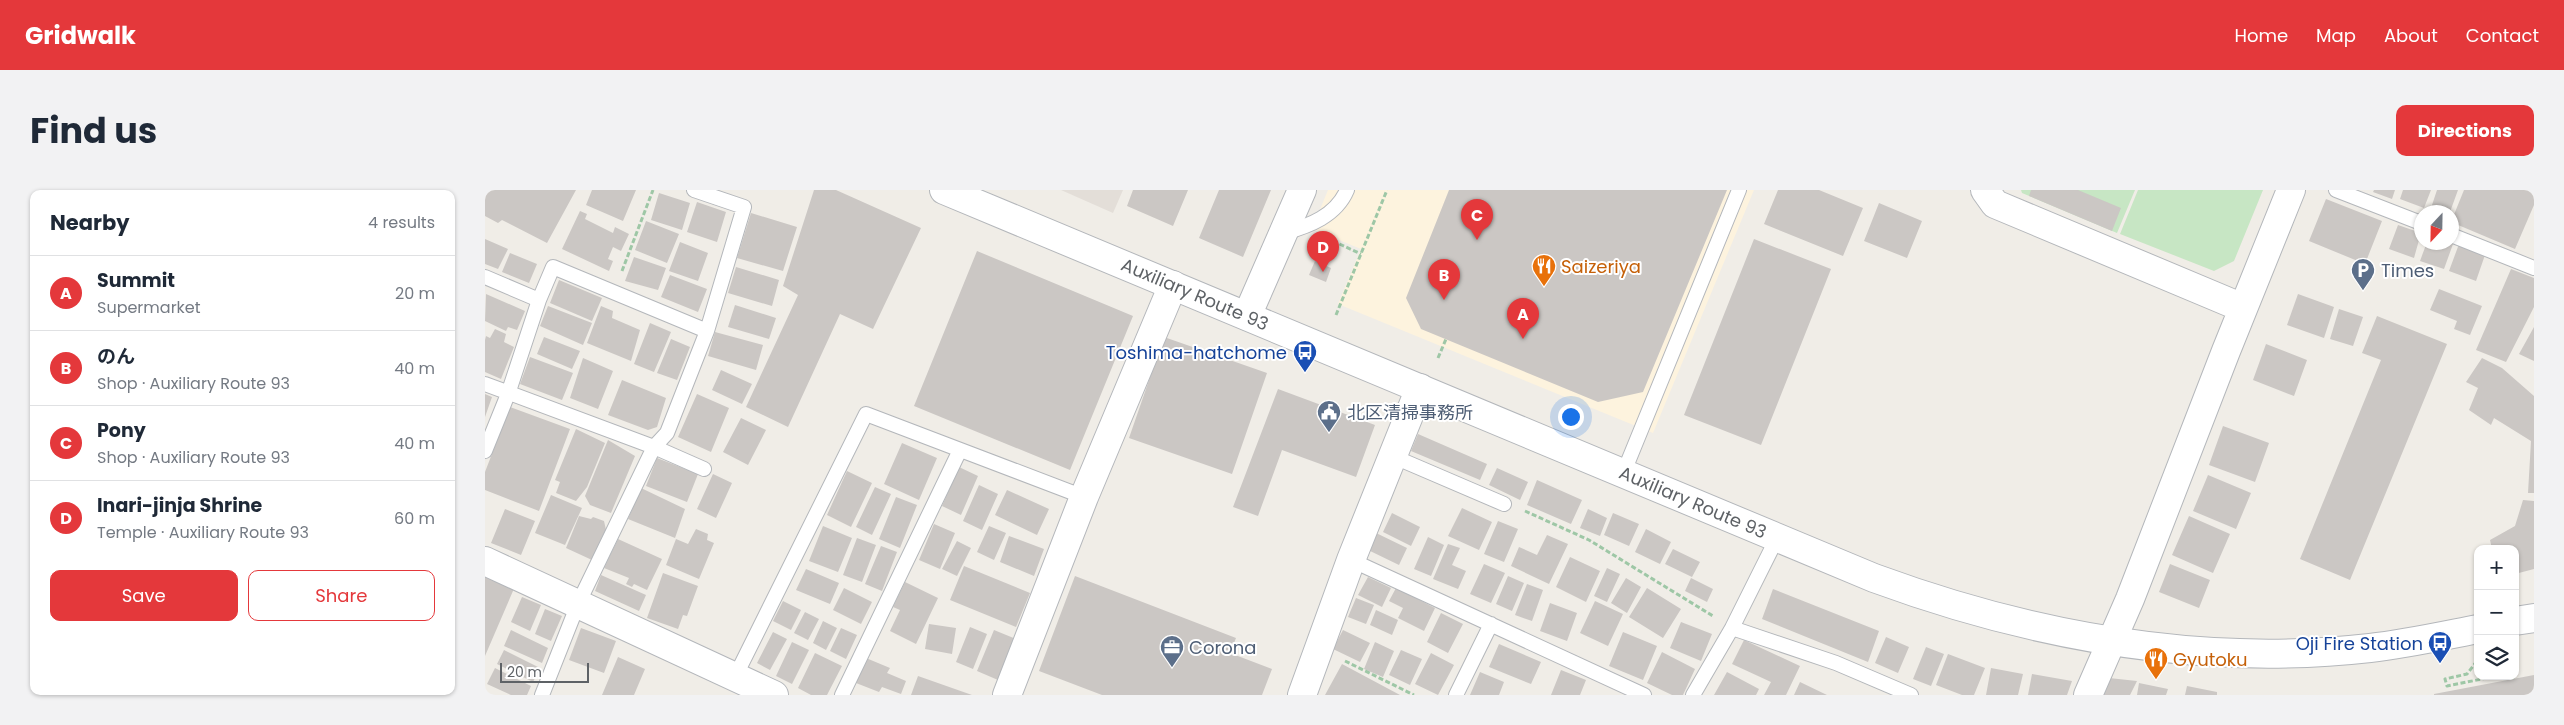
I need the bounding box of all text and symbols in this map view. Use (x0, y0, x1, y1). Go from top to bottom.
text: Gridwalk (25, 19, 136, 52)
text: Home (2234, 23, 2288, 48)
text: Map (2316, 23, 2356, 48)
text: About (2384, 23, 2438, 48)
text: Contact (2466, 23, 2539, 48)
button: Directions (2396, 105, 2534, 156)
text: Find us (30, 106, 157, 155)
pin: C (1461, 199, 1493, 240)
north arrow (2414, 205, 2459, 250)
text: Nearby (50, 208, 130, 237)
text: 4 results (368, 211, 435, 234)
pin: D (1307, 231, 1339, 272)
street label: Auxiliary Route 93 (1117, 252, 1273, 336)
restaurant icon: Saizeriya (1531, 253, 1557, 287)
place label: Saizeriya (1561, 254, 1641, 279)
parking icon: Times (2350, 257, 2376, 291)
place label: Times (2381, 258, 2434, 283)
pin: B (1428, 259, 1460, 300)
text: Summit (97, 267, 175, 294)
text: A (60, 282, 72, 305)
text: 20 m (395, 282, 435, 305)
text: Supermarket (97, 296, 201, 319)
pin: A (1507, 298, 1539, 339)
bus stop icon: Toshima-hatchome (1292, 339, 1318, 373)
place label: Toshima-hatchome (1106, 340, 1287, 365)
text: のん (97, 343, 135, 370)
text: B (61, 357, 71, 380)
text: 40 m (394, 357, 435, 380)
text: Shop · Auxiliary Route 93 (97, 372, 290, 395)
public building icon: 北区清掃事務所 (1316, 399, 1342, 433)
place label: 北区清掃事務所 (1347, 400, 1473, 425)
your location (1558, 404, 1584, 430)
text: Pony (97, 417, 146, 444)
text: C (60, 432, 72, 455)
text: 40 m (394, 432, 435, 455)
text: Shop · Auxiliary Route 93 (97, 446, 290, 469)
street label: Auxiliary Route 93 (1615, 460, 1771, 544)
text: Inari-jinja Shrine (97, 492, 262, 519)
text: D (60, 507, 72, 530)
text: 60 m (394, 507, 435, 530)
text: Temple · Auxiliary Route 93 (97, 521, 309, 544)
map controls (2474, 545, 2519, 680)
button: + (2474, 545, 2519, 590)
button: Save (50, 570, 238, 621)
button: Share (248, 570, 435, 621)
button: − (2474, 590, 2519, 635)
bus stop icon: Oji Fire Station (2427, 630, 2453, 664)
place label: Oji Fire Station (2296, 631, 2423, 656)
office icon: Corona (1159, 634, 1185, 668)
place label: Corona (1189, 635, 1256, 660)
button: layers (2474, 635, 2519, 680)
restaurant icon: Gyutoku (2143, 646, 2169, 680)
place label: Gyutoku (2173, 647, 2248, 672)
scale bar (500, 660, 589, 683)
text: 20 m (507, 662, 542, 682)

